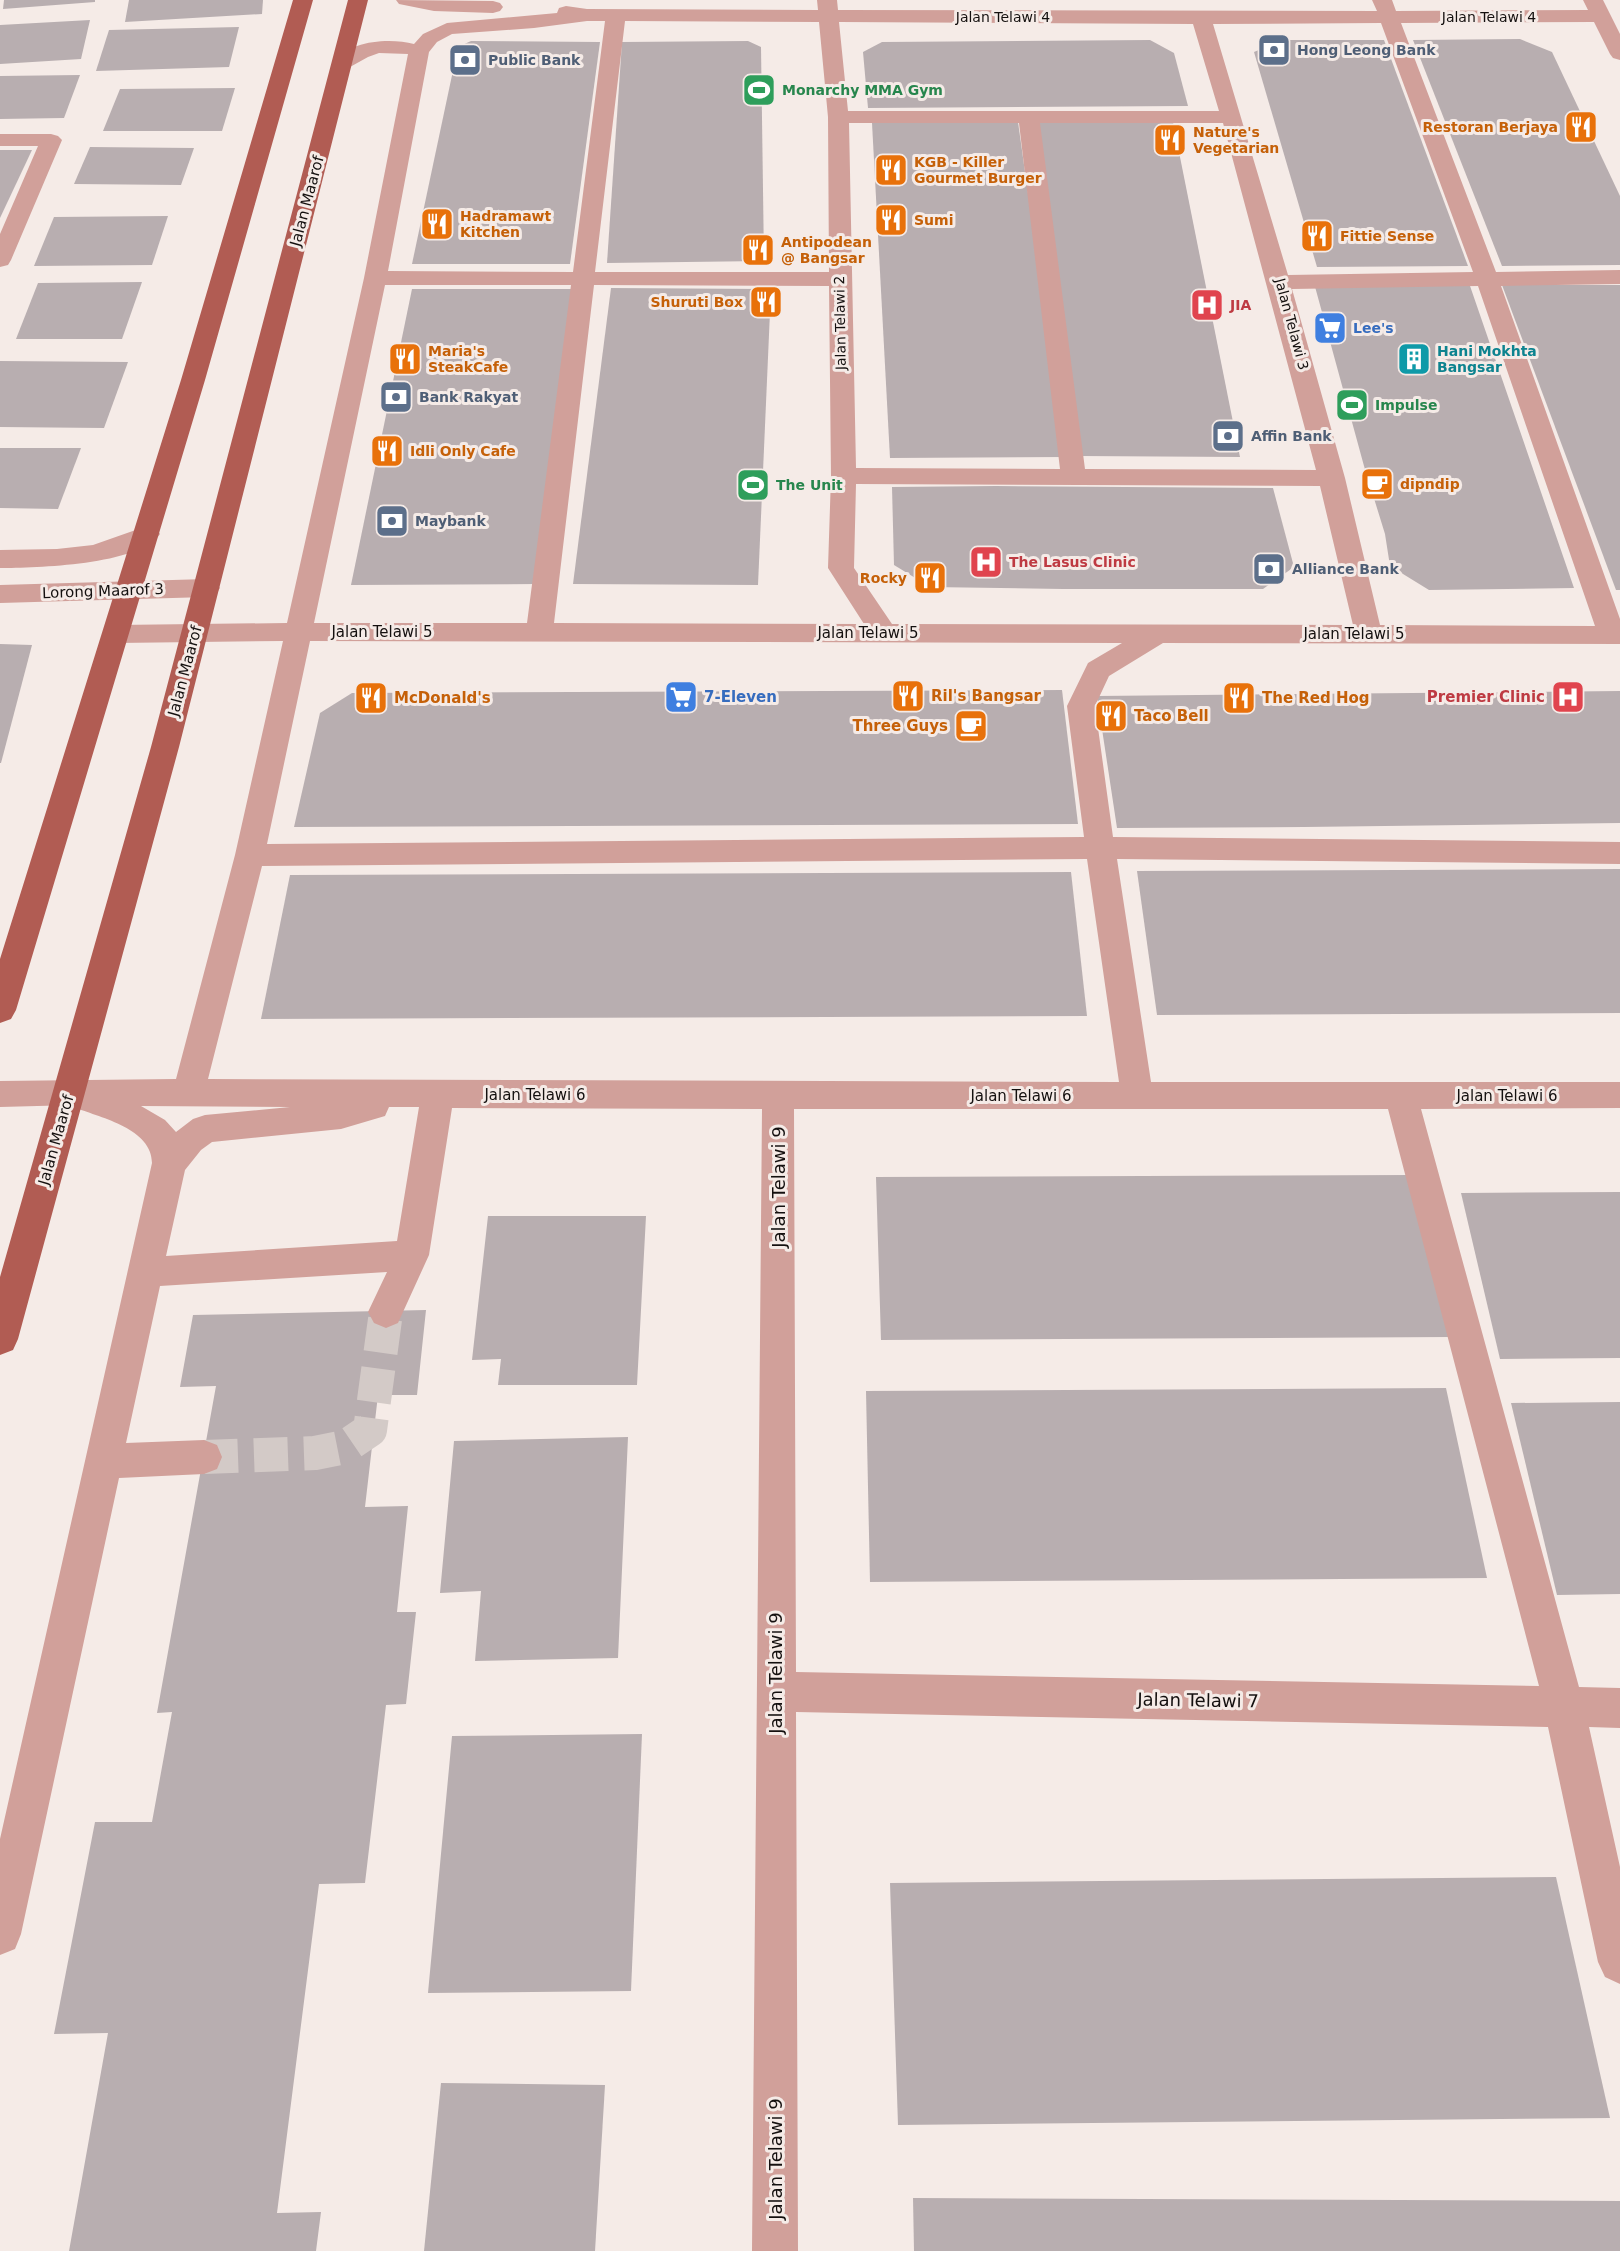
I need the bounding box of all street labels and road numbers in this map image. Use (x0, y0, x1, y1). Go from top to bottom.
street label: Jalan Telawi 4 (955, 9, 1050, 25)
street label: Jalan Telawi 4 (1441, 9, 1536, 25)
street label: Jalan Maarof (286, 153, 328, 249)
street label: Jalan Telawi 3 (1272, 275, 1312, 372)
street label: Jalan Telawi 2 (831, 276, 849, 371)
street label: Lorong Maarof 3 (42, 580, 164, 602)
street label: Jalan Maarof (164, 623, 206, 719)
street label: Jalan Telawi 5 (330, 623, 433, 641)
street label: Jalan Telawi 5 (816, 624, 919, 642)
street label: Jalan Telawi 5 (1302, 625, 1405, 643)
street label: Jalan Telawi 6 (483, 1086, 586, 1104)
street label: Jalan Telawi 6 (969, 1087, 1072, 1105)
street label: Jalan Telawi 6 (1455, 1087, 1558, 1105)
street label: Jalan Maarof (34, 1092, 78, 1188)
street label: Jalan Telawi 9 (768, 1126, 789, 1249)
street label: Jalan Telawi 9 (765, 1612, 786, 1735)
street label: Jalan Telawi 7 (1136, 1688, 1259, 1712)
street label: Jalan Telawi 9 (765, 2098, 786, 2221)

